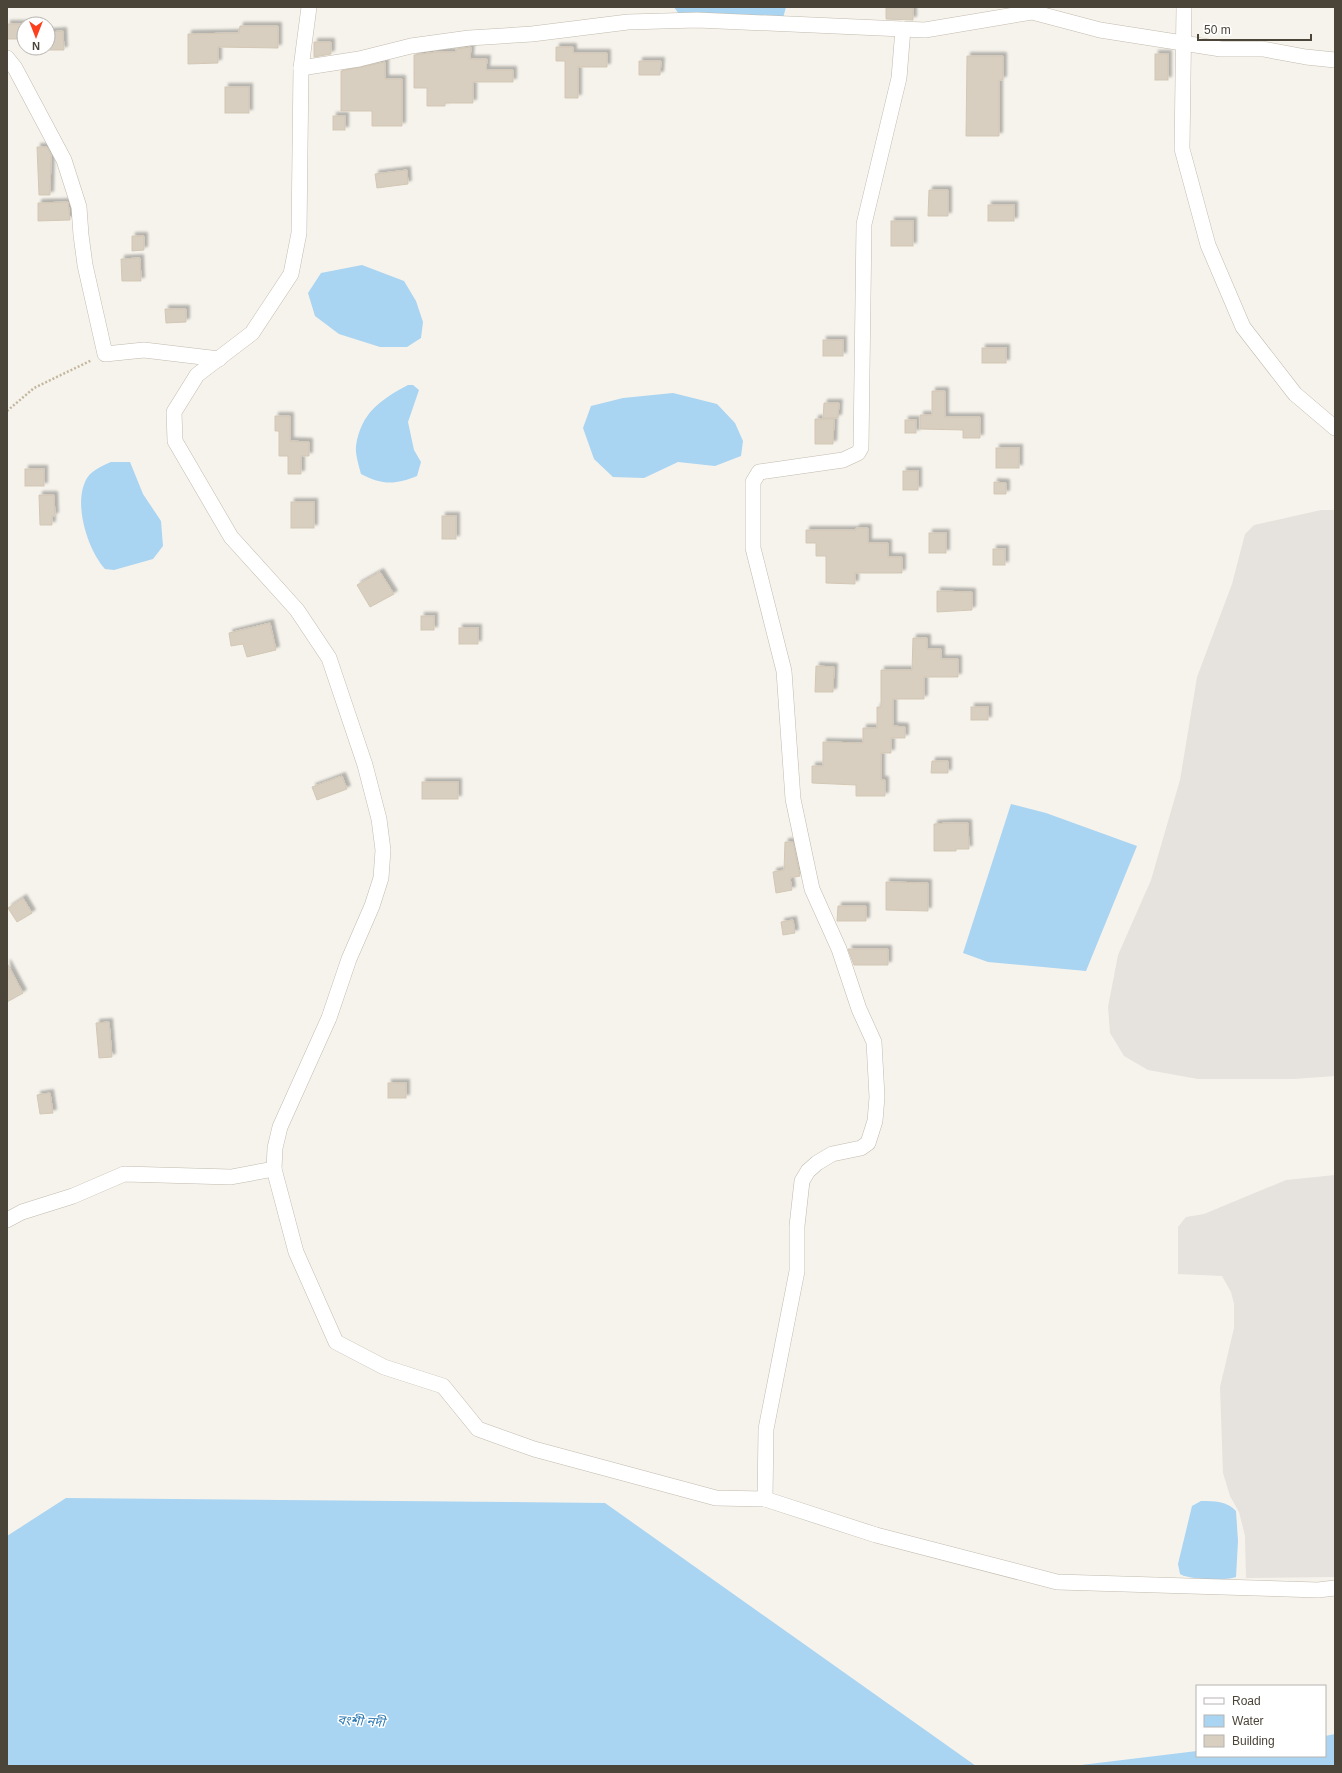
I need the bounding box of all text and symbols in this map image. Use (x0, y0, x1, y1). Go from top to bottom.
north arrow (16, 16, 56, 56)
scale bar (1198, 16, 1311, 42)
text: 50 m (1204, 23, 1231, 37)
text: N (32, 40, 40, 52)
legend (1196, 1685, 1326, 1757)
text: Road (1232, 1694, 1261, 1708)
water label: বংশী নদী (337, 1712, 388, 1730)
text: Water (1232, 1714, 1264, 1728)
text: Building (1232, 1734, 1275, 1748)

